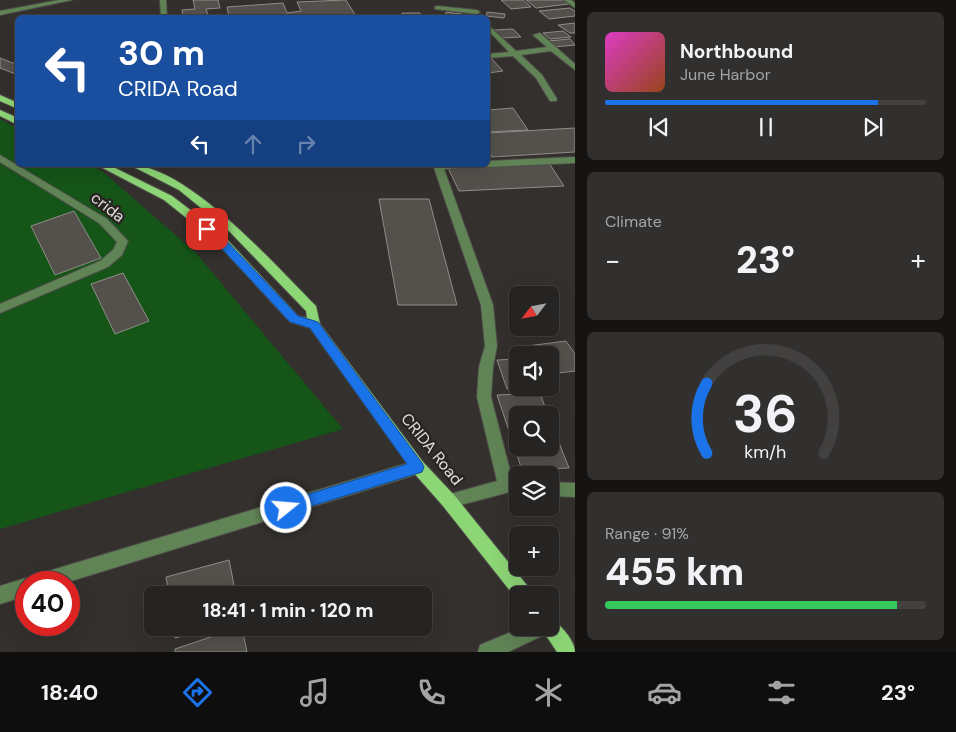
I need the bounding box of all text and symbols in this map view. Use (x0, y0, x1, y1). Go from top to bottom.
text: 30 m (118, 30, 205, 76)
icon: left (35, 35, 100, 100)
text: Northbound (680, 39, 793, 64)
text: June Harbor (680, 64, 771, 85)
text: CRIDA Road (118, 74, 238, 103)
icon: previous (645, 113, 673, 141)
icon: pause (752, 113, 780, 141)
icon: next (859, 113, 887, 141)
icon: left (186, 130, 214, 158)
icon: ahead (239, 130, 267, 158)
icon: right (292, 130, 320, 158)
street label: crida (87, 187, 129, 227)
pin (186, 208, 228, 250)
text: Climate (605, 211, 662, 232)
icon: arrive (193, 215, 221, 243)
text: 23° (736, 235, 795, 285)
text: − (605, 242, 620, 279)
text: + (911, 242, 926, 279)
north arrow (509, 286, 559, 336)
map controls (509, 286, 559, 636)
button: sound (509, 346, 559, 396)
text: 36 (733, 380, 798, 448)
button: search (509, 406, 559, 456)
street label: CRIDA Road (396, 409, 468, 489)
text: km/h (744, 440, 787, 464)
button: layers (509, 466, 559, 516)
position arrow (259, 481, 311, 533)
text: Range · 91% (605, 523, 689, 544)
button: + (509, 526, 559, 576)
text: 455 km (605, 547, 744, 597)
speed limit sign: 40 (15, 571, 80, 636)
button: − (509, 586, 559, 636)
text: 18:41 · 1 min · 120 m (202, 598, 374, 623)
icon: directions (180, 675, 215, 710)
icon: music (297, 675, 332, 710)
icon: phone (414, 675, 449, 710)
icon: climate (531, 675, 566, 710)
icon: car (647, 675, 682, 710)
icon: filters (764, 675, 799, 710)
text: 18:40 (41, 678, 98, 707)
text: 23° (881, 678, 915, 707)

